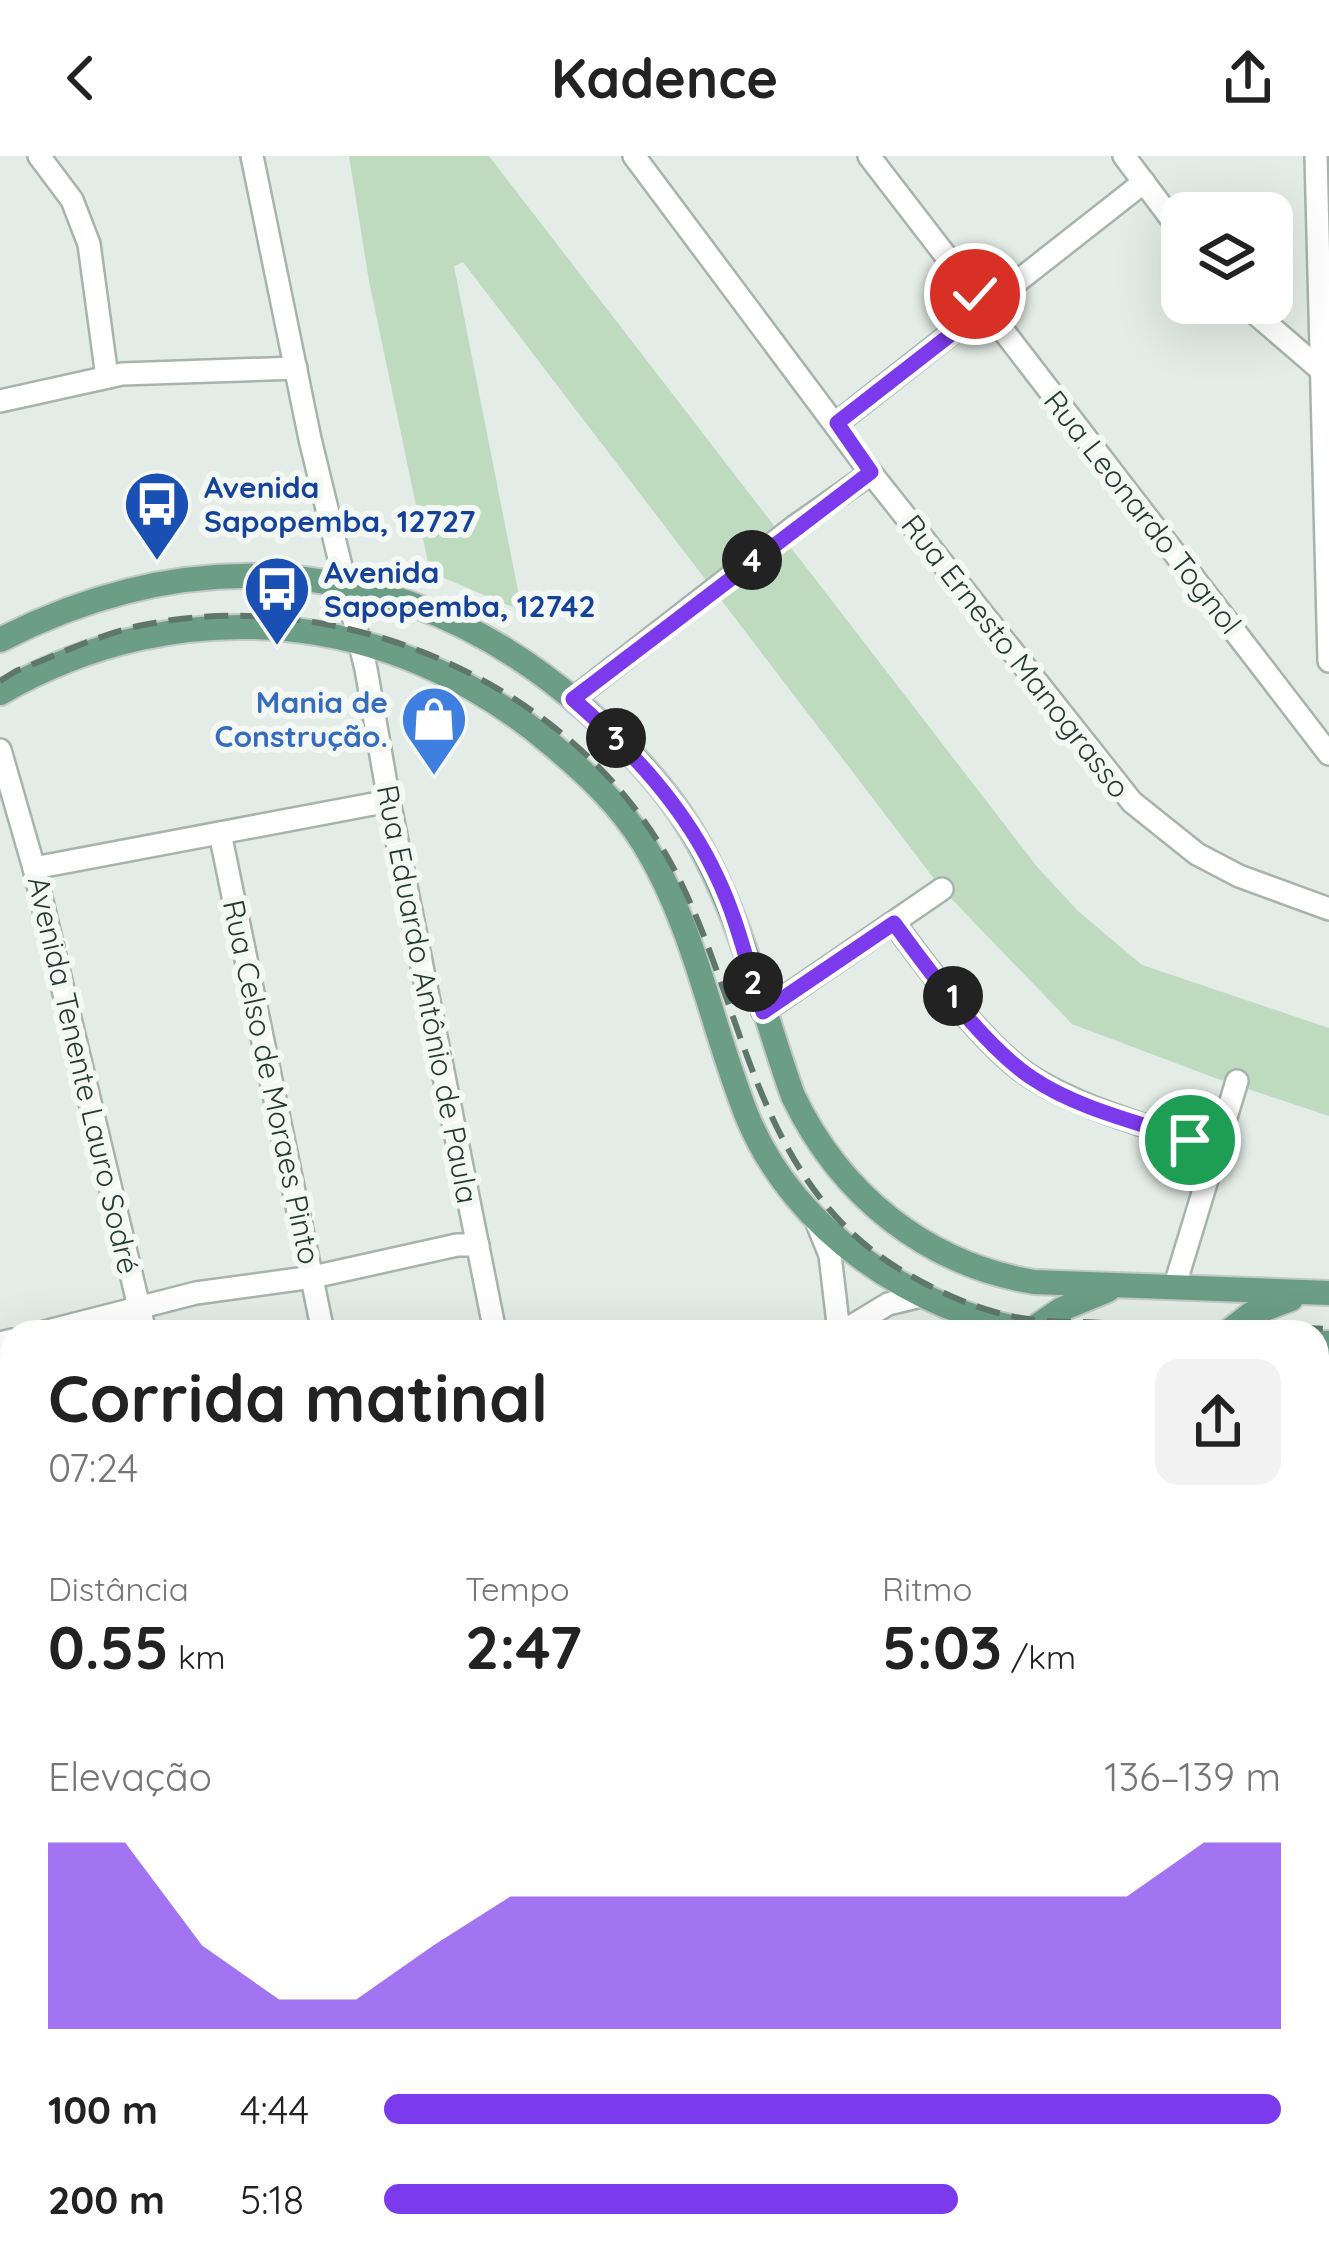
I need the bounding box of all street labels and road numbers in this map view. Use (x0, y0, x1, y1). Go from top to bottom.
street label: Rua Leonardo Tognol (1036, 383, 1250, 641)
street label: Rua Ernesto Manograsso (893, 507, 1139, 805)
street label: Rua Eduardo Antônio de Paula (369, 781, 487, 1207)
street label: Avenida Tenente Lauro Sodré (20, 872, 148, 1278)
street label: Rua Celso de Moraes Pinto (215, 896, 329, 1268)

